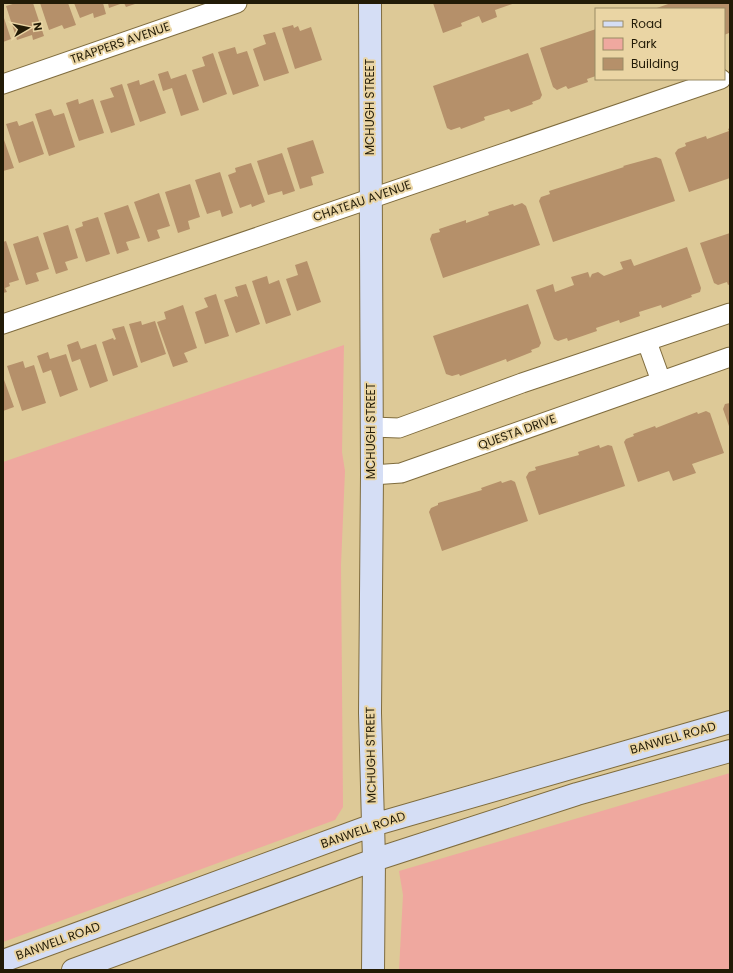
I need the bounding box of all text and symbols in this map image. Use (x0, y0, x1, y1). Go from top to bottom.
north arrow (8, 8, 48, 48)
legend (595, 8, 725, 80)
text: Road (631, 15, 662, 32)
street label: TRAPPERS AVENUE (68, 17, 172, 68)
text: N (29, 21, 46, 32)
text: Park (631, 35, 658, 52)
text: Building (631, 55, 679, 72)
street label: MCHUGH STREET (361, 58, 378, 155)
street label: CHATEAU AVENUE (310, 176, 413, 225)
street label: MCHUGH STREET (362, 382, 379, 479)
street label: QUESTA DRIVE (476, 410, 558, 453)
street label: MCHUGH STREET (361, 706, 380, 803)
street label: BANWELL ROAD (628, 717, 718, 758)
street label: BANWELL ROAD (318, 807, 408, 852)
street label: BANWELL ROAD (13, 917, 102, 964)

